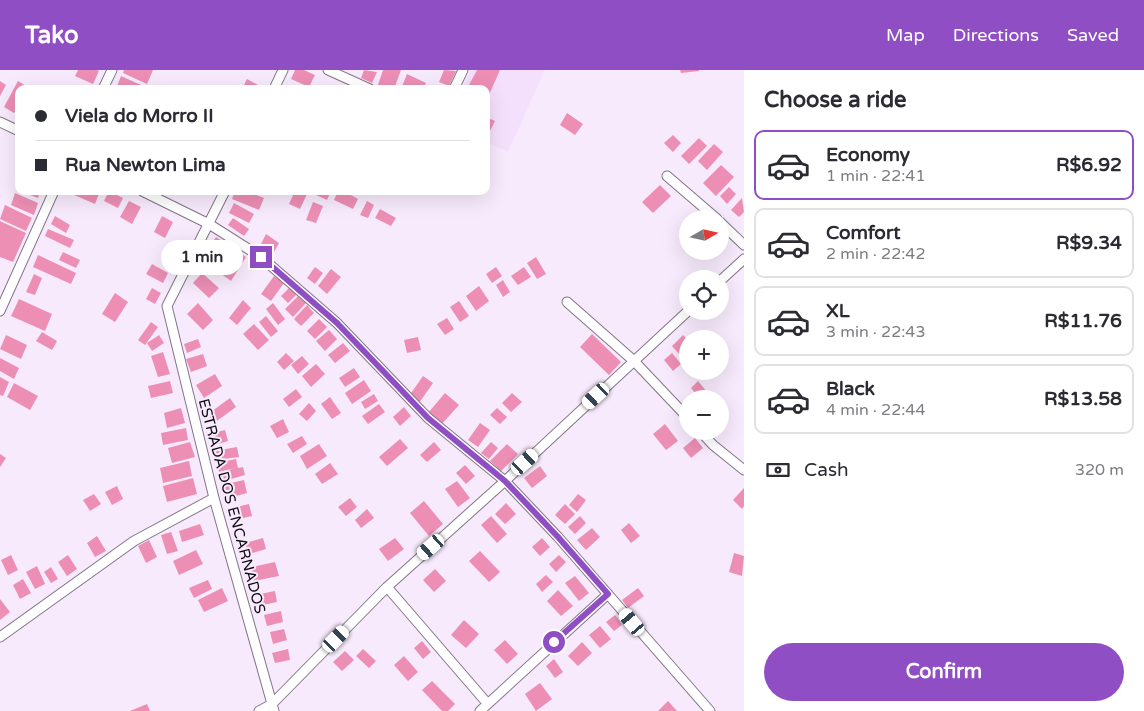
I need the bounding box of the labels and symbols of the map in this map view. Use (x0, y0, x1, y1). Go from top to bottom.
north arrow (679, 210, 729, 260)
callout: 1 min (161, 240, 244, 274)
route end (250, 246, 272, 268)
car (579, 380, 612, 412)
street label: ESTRADA DOS ENCARNADOS (195, 397, 269, 615)
car (508, 446, 541, 478)
car (414, 531, 447, 563)
car (616, 606, 647, 638)
car (320, 623, 351, 655)
route start (543, 631, 565, 653)

